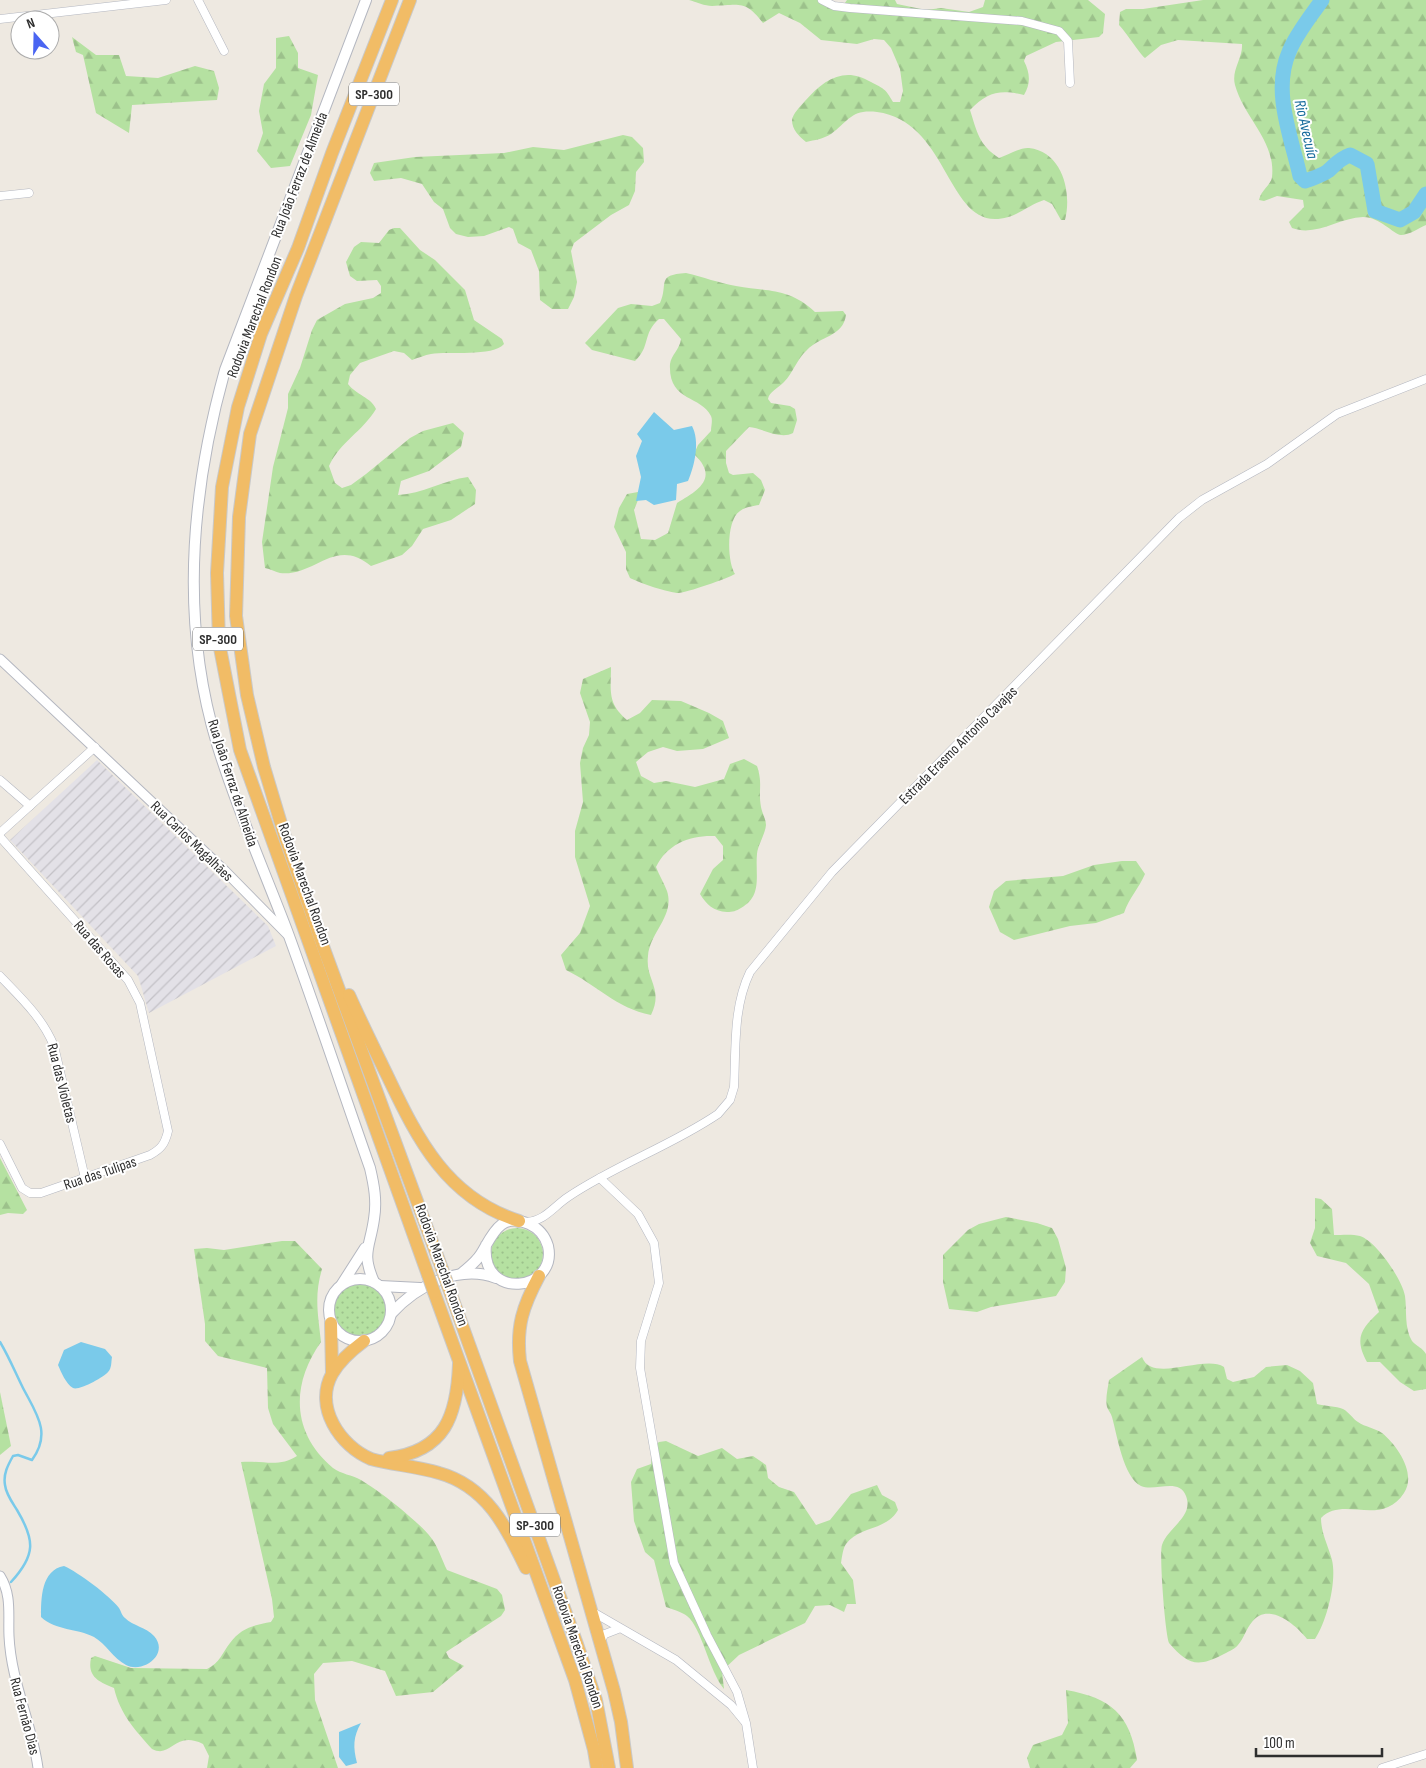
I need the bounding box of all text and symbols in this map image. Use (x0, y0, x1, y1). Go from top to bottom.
north arrow (10, 10, 60, 60)
text: N (24, 14, 37, 33)
road number: SP-300 (349, 82, 399, 106)
water label: Rio Avecuía (1290, 98, 1322, 161)
street label: Rua João Ferraz de Almeida (267, 109, 332, 241)
street label: Rodovia Marechal Rondon (223, 254, 286, 381)
road number: SP-300 (193, 628, 243, 650)
street label: Estrada Erasmo Antonio Cavajas (895, 682, 1022, 809)
street label: Rua João Ferraz de Almeida (203, 717, 262, 850)
street label: Rua Carlos Magalhães (146, 797, 237, 886)
street label: Rodovia Marechal Rondon (274, 821, 335, 948)
street label: Rua das Rosas (69, 916, 130, 982)
street label: Rua das Violetas (42, 1041, 81, 1125)
street label: Rua das Tulipas (61, 1152, 139, 1195)
street label: Rodovia Marechal Rondon (411, 1202, 472, 1329)
road number: SP-300 (510, 1514, 560, 1536)
street label: Rodovia Marechal Rondon (548, 1583, 607, 1711)
street label: Rua Fernão Dias (5, 1675, 44, 1757)
scale bar (1256, 1726, 1382, 1758)
text: 100 m (1264, 1734, 1295, 1753)

